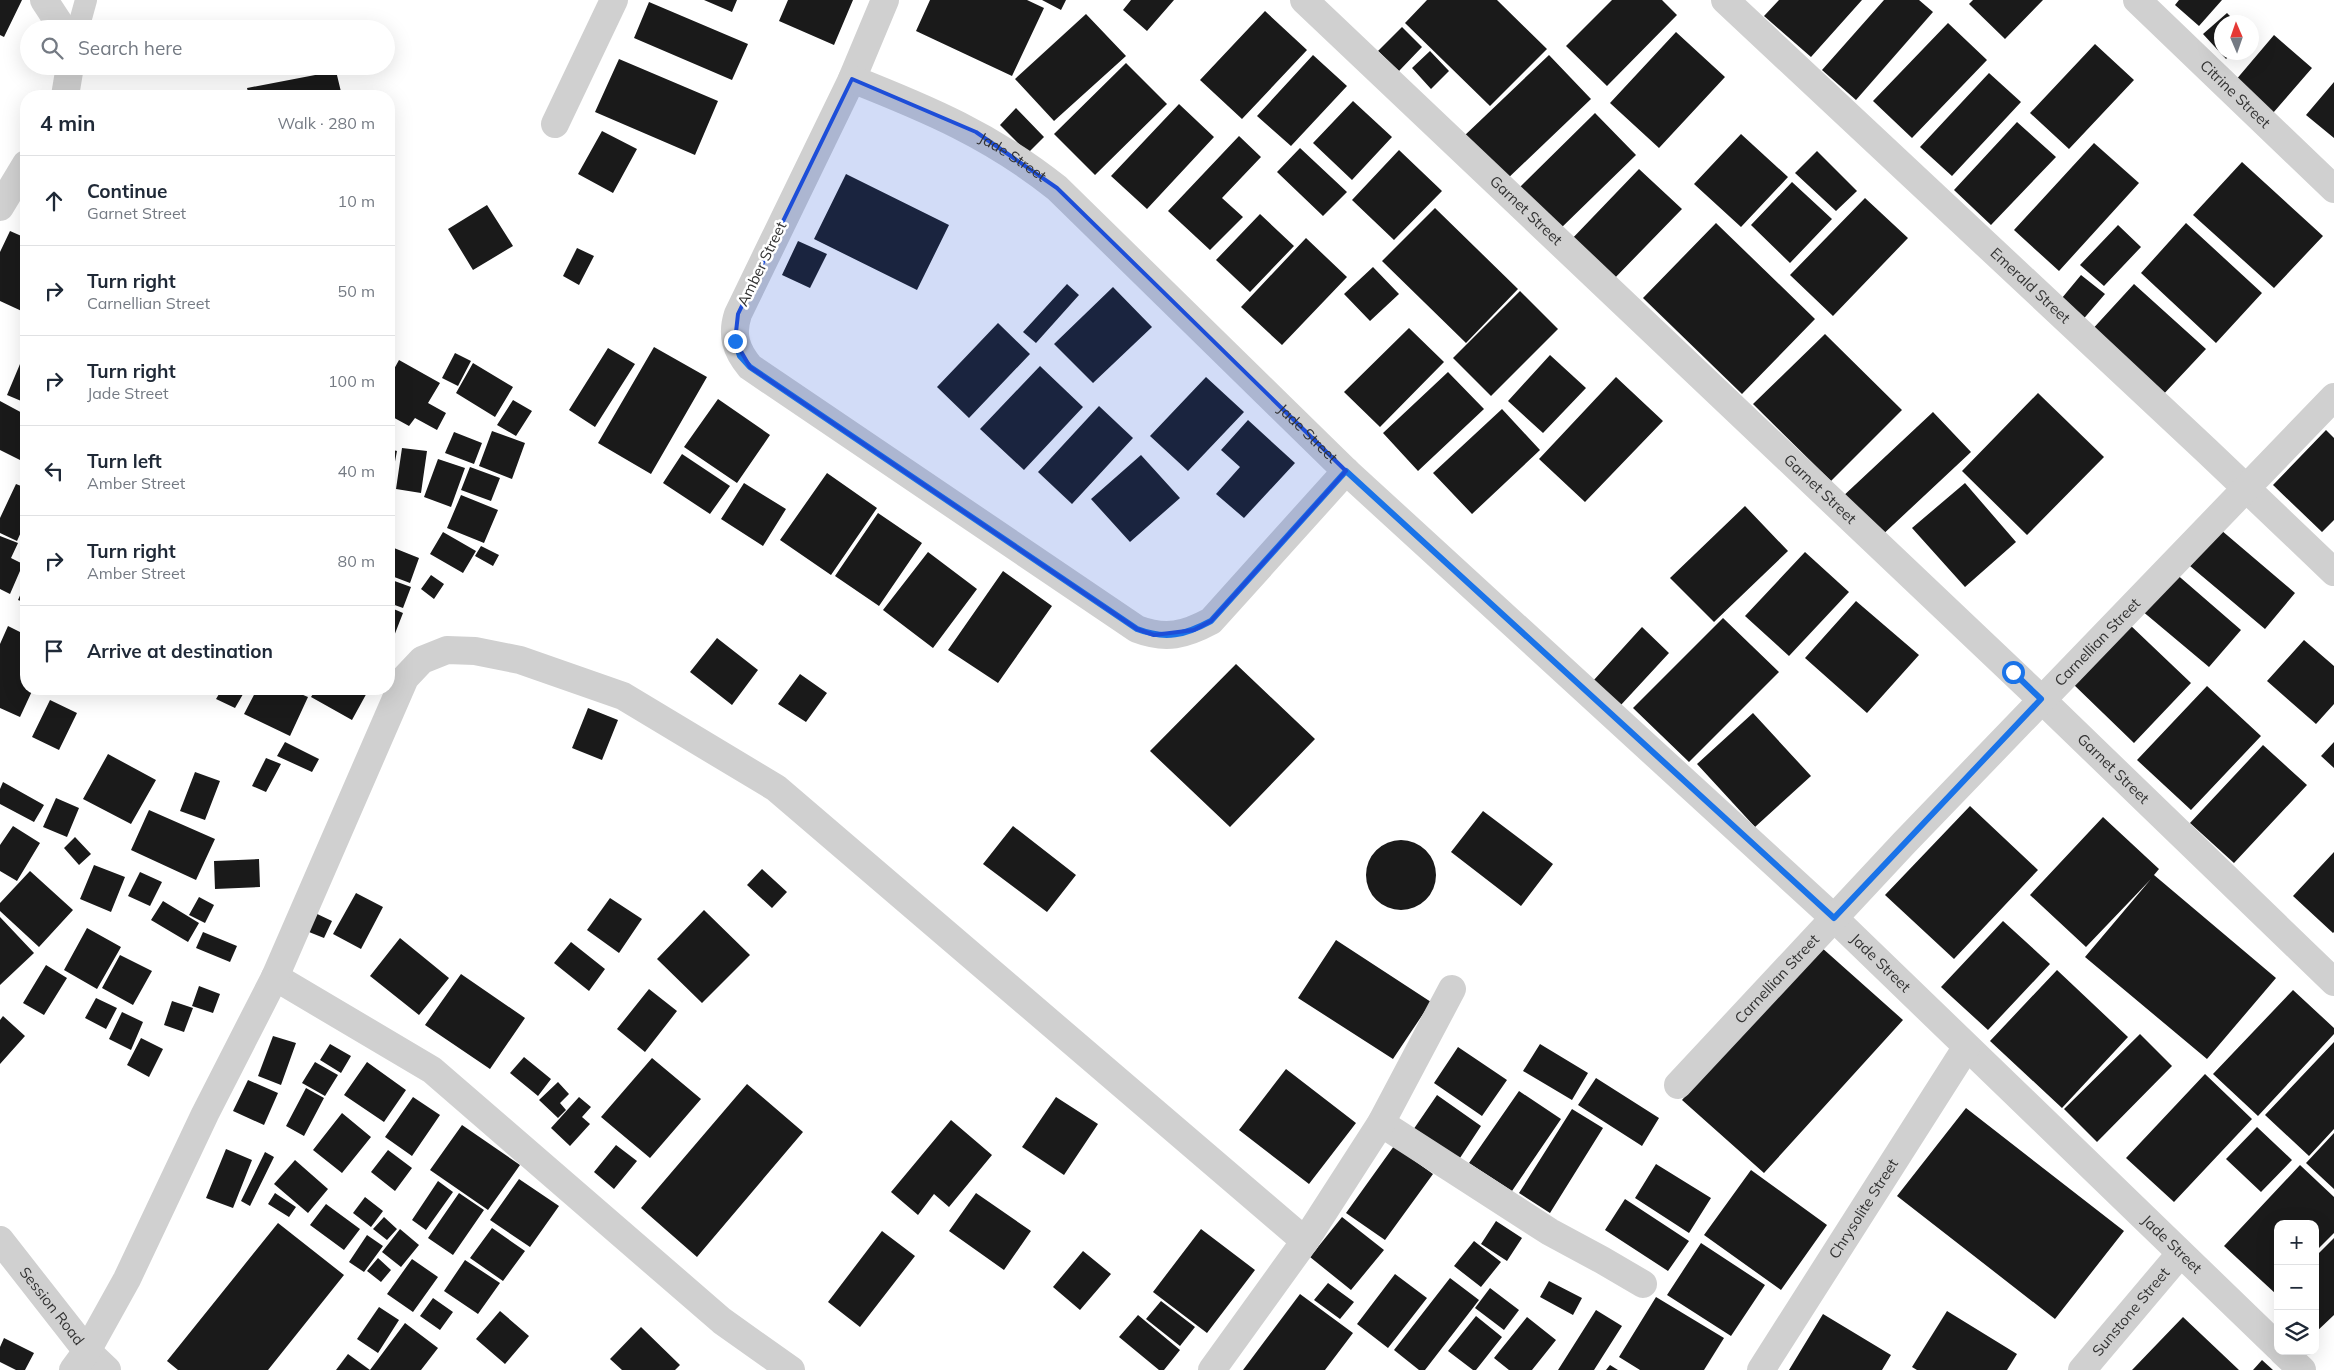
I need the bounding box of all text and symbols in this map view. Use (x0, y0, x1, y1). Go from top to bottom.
north arrow (2214, 15, 2259, 60)
search box (20, 20, 395, 75)
icon: search (38, 34, 66, 62)
text: Search here (78, 36, 182, 60)
street label: Citrine Street (2196, 56, 2275, 132)
text: 4 min (40, 110, 95, 136)
text: Walk · 280 m (277, 113, 375, 133)
street label: Jade Street (976, 128, 1050, 185)
street label: Garnet Street (1486, 171, 1567, 249)
text: Continue (87, 179, 167, 203)
icon: ahead (40, 187, 68, 215)
text: 10 m (338, 191, 375, 211)
text: Garnet Street (87, 203, 186, 223)
street label: Amber Street (733, 218, 790, 309)
street label: Emerald Street (1987, 243, 2075, 327)
text: Turn right (87, 269, 176, 293)
icon: right (40, 277, 68, 305)
text: 50 m (338, 281, 375, 301)
text: Carnellian Street (87, 293, 210, 313)
route end (724, 330, 747, 353)
text: Turn right (87, 359, 176, 383)
icon: right (40, 367, 68, 395)
text: 100 m (328, 371, 375, 391)
text: Jade Street (87, 383, 169, 403)
street label: Jade Street (1274, 400, 1342, 467)
text: Turn left (87, 449, 162, 473)
street label: Garnet Street (1780, 450, 1861, 528)
icon: left (40, 457, 68, 485)
text: 40 m (338, 461, 375, 481)
text: Amber Street (87, 473, 185, 493)
text: Turn right (87, 539, 176, 563)
icon: right (40, 547, 68, 575)
text: 80 m (338, 551, 375, 571)
text: Amber Street (87, 563, 185, 583)
street label: Carnellian Street (2050, 594, 2144, 690)
icon: arrive (40, 637, 68, 665)
text: Arrive at destination (87, 639, 273, 663)
route start (2002, 661, 2025, 684)
street label: Garnet Street (2073, 729, 2154, 807)
street label: Jade Street (1847, 929, 1915, 996)
street label: Carnellian Street (1730, 930, 1823, 1027)
street label: Chrysolite Street (1824, 1155, 1902, 1262)
street label: Jade Street (2138, 1210, 2206, 1277)
map controls (2274, 1220, 2319, 1355)
button: + (2274, 1220, 2319, 1265)
street label: Session Road (16, 1263, 89, 1349)
street label: Sunstone Street (2088, 1263, 2174, 1360)
button: − (2274, 1265, 2319, 1310)
button: layers (2274, 1310, 2319, 1355)

